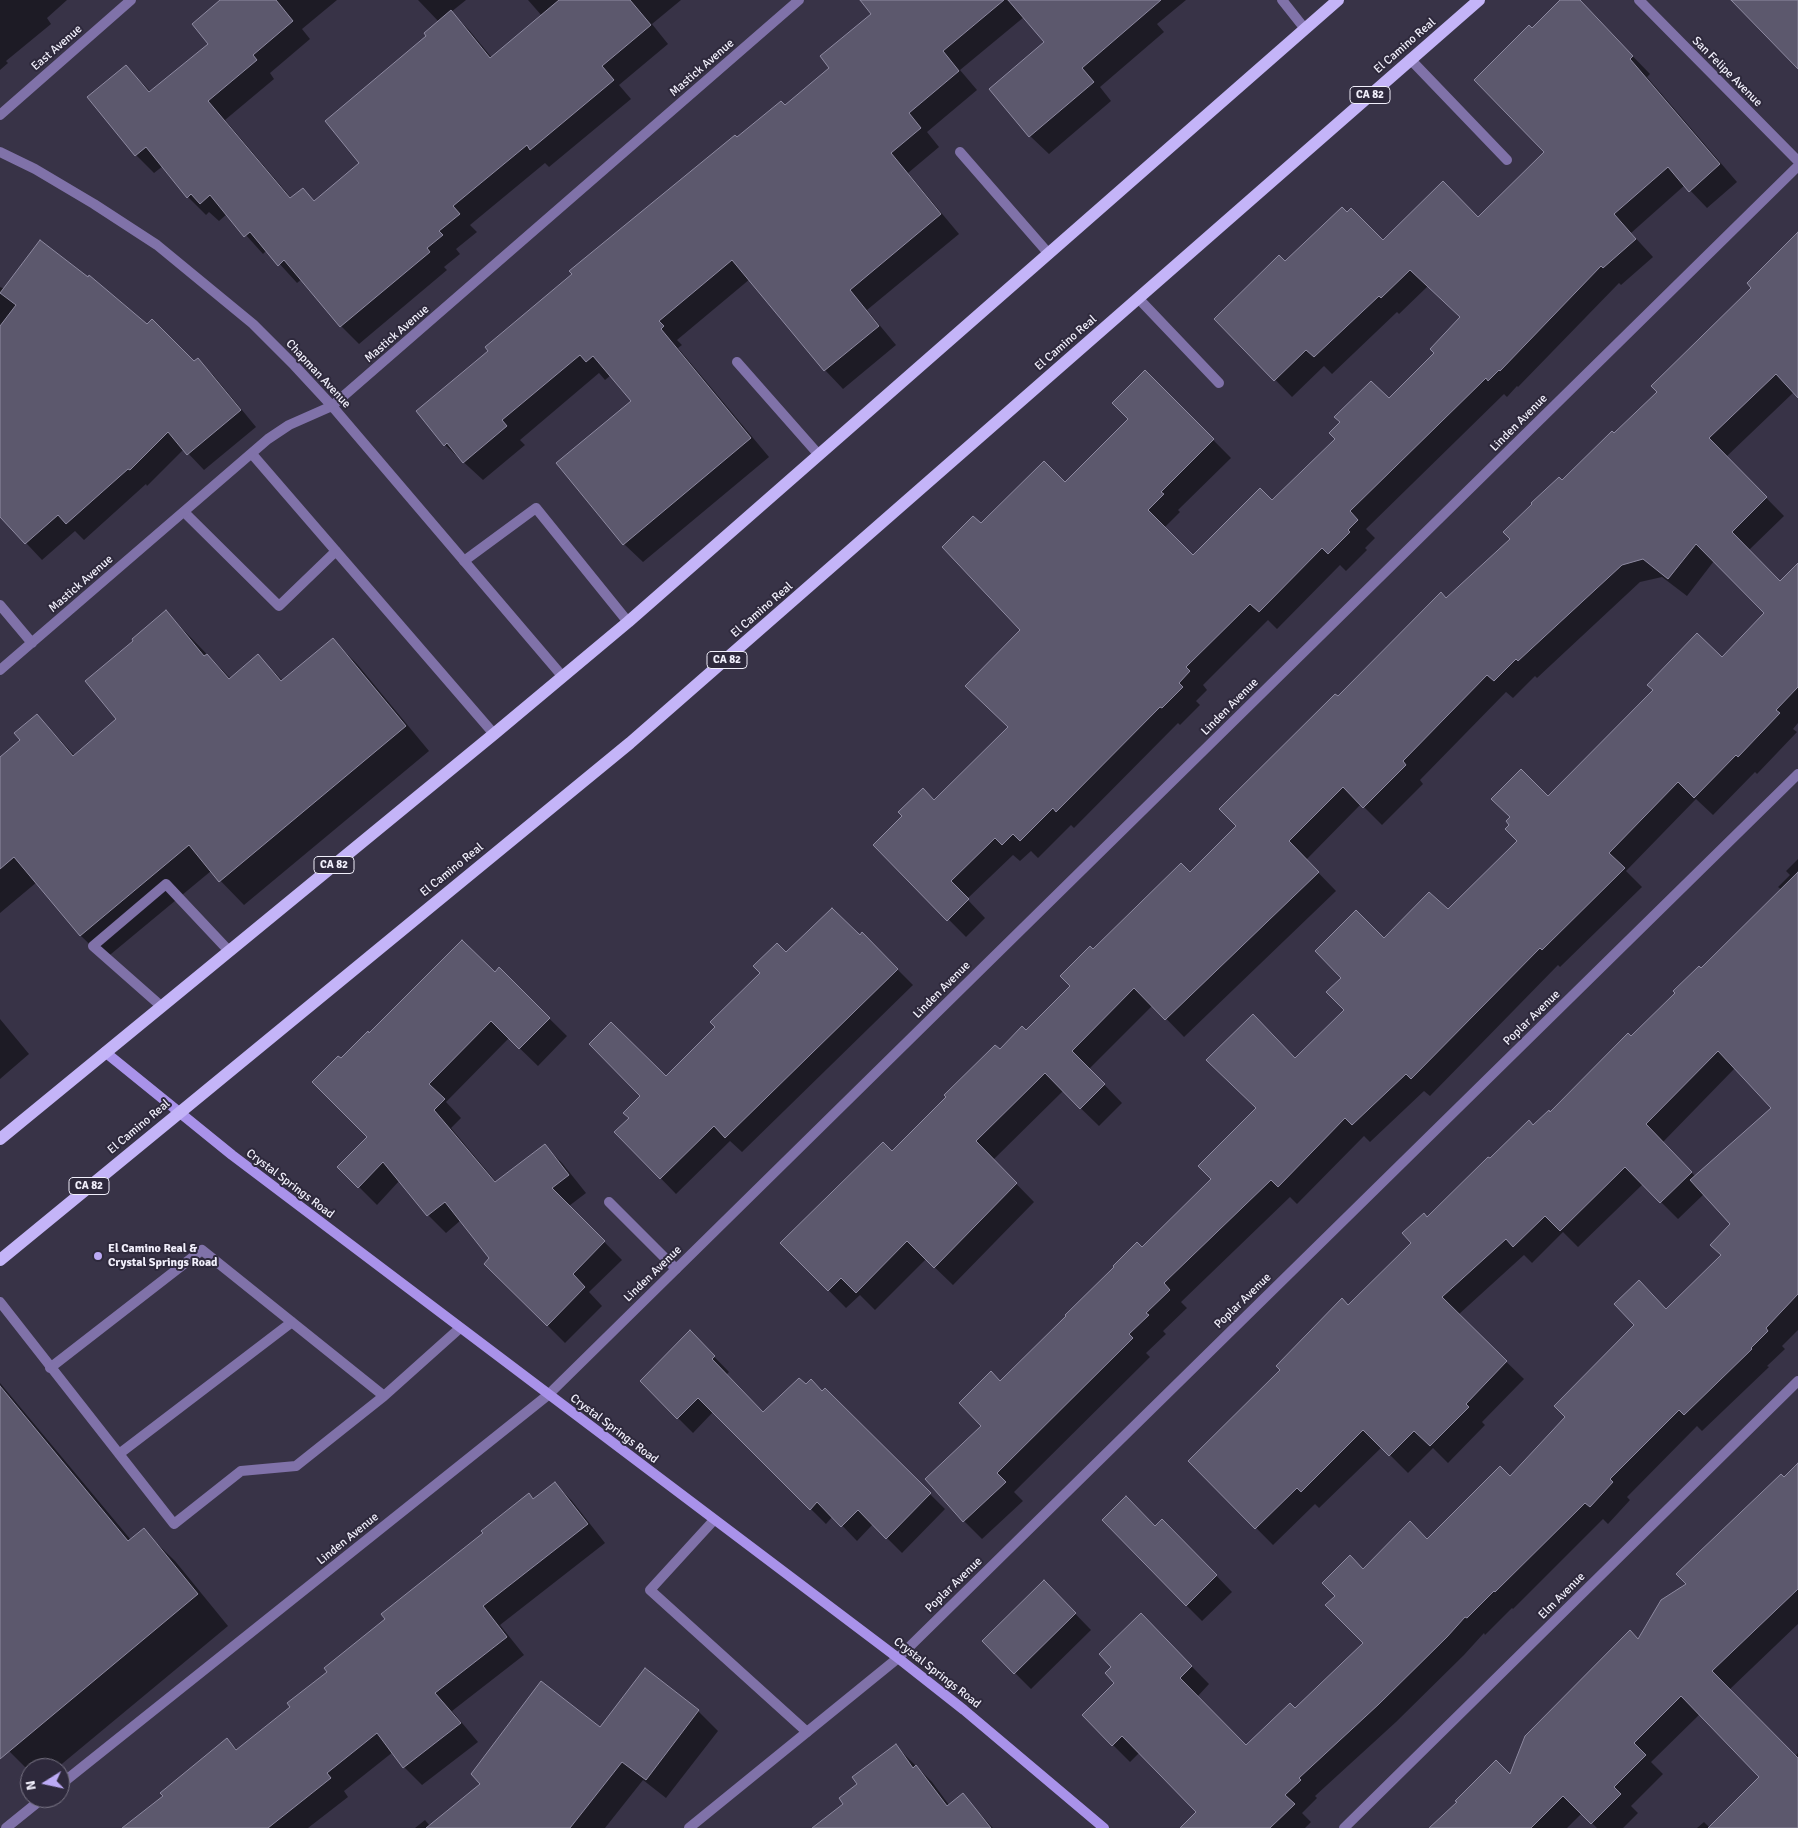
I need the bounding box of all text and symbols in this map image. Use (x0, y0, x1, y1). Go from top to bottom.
street label: El Camino Real (1371, 15, 1439, 77)
street label: East Avenue (29, 22, 85, 74)
street label: San Felipe Avenue (1689, 34, 1765, 110)
street label: Mastick Avenue (667, 36, 737, 100)
road number: CA 82 (1350, 86, 1390, 104)
street label: Mastick Avenue (362, 302, 432, 366)
street label: El Camino Real (1032, 312, 1100, 374)
street label: Chapman Avenue (283, 337, 353, 411)
street label: Linden Avenue (1487, 391, 1551, 455)
street label: Mastick Avenue (46, 552, 116, 616)
street label: El Camino Real (728, 579, 796, 641)
road number: CA 82 (707, 652, 747, 668)
street label: Linden Avenue (1198, 675, 1262, 739)
street label: El Camino Real (418, 840, 486, 900)
road number: CA 82 (314, 856, 354, 874)
street label: Linden Avenue (910, 958, 974, 1022)
street label: Poplar Avenue (1501, 987, 1563, 1049)
street label: El Camino Real (105, 1097, 173, 1157)
street label: Crystal Springs Road (243, 1146, 337, 1222)
road number: CA 82 (69, 1178, 109, 1194)
place label: El Camino Real & Crystal Springs Road (108, 1242, 218, 1270)
street label: Linden Avenue (621, 1243, 685, 1305)
marker: El Camino Real & Crystal Springs Road (92, 1250, 104, 1262)
street label: Poplar Avenue (1212, 1270, 1274, 1332)
street label: Crystal Springs Road (567, 1391, 661, 1467)
street label: Linden Avenue (314, 1510, 382, 1568)
street label: Poplar Avenue (923, 1554, 985, 1616)
street label: Elm Avenue (1536, 1570, 1588, 1622)
street label: Crystal Springs Road (891, 1634, 983, 1712)
north arrow (20, 1758, 70, 1808)
text: N (22, 1779, 40, 1792)

